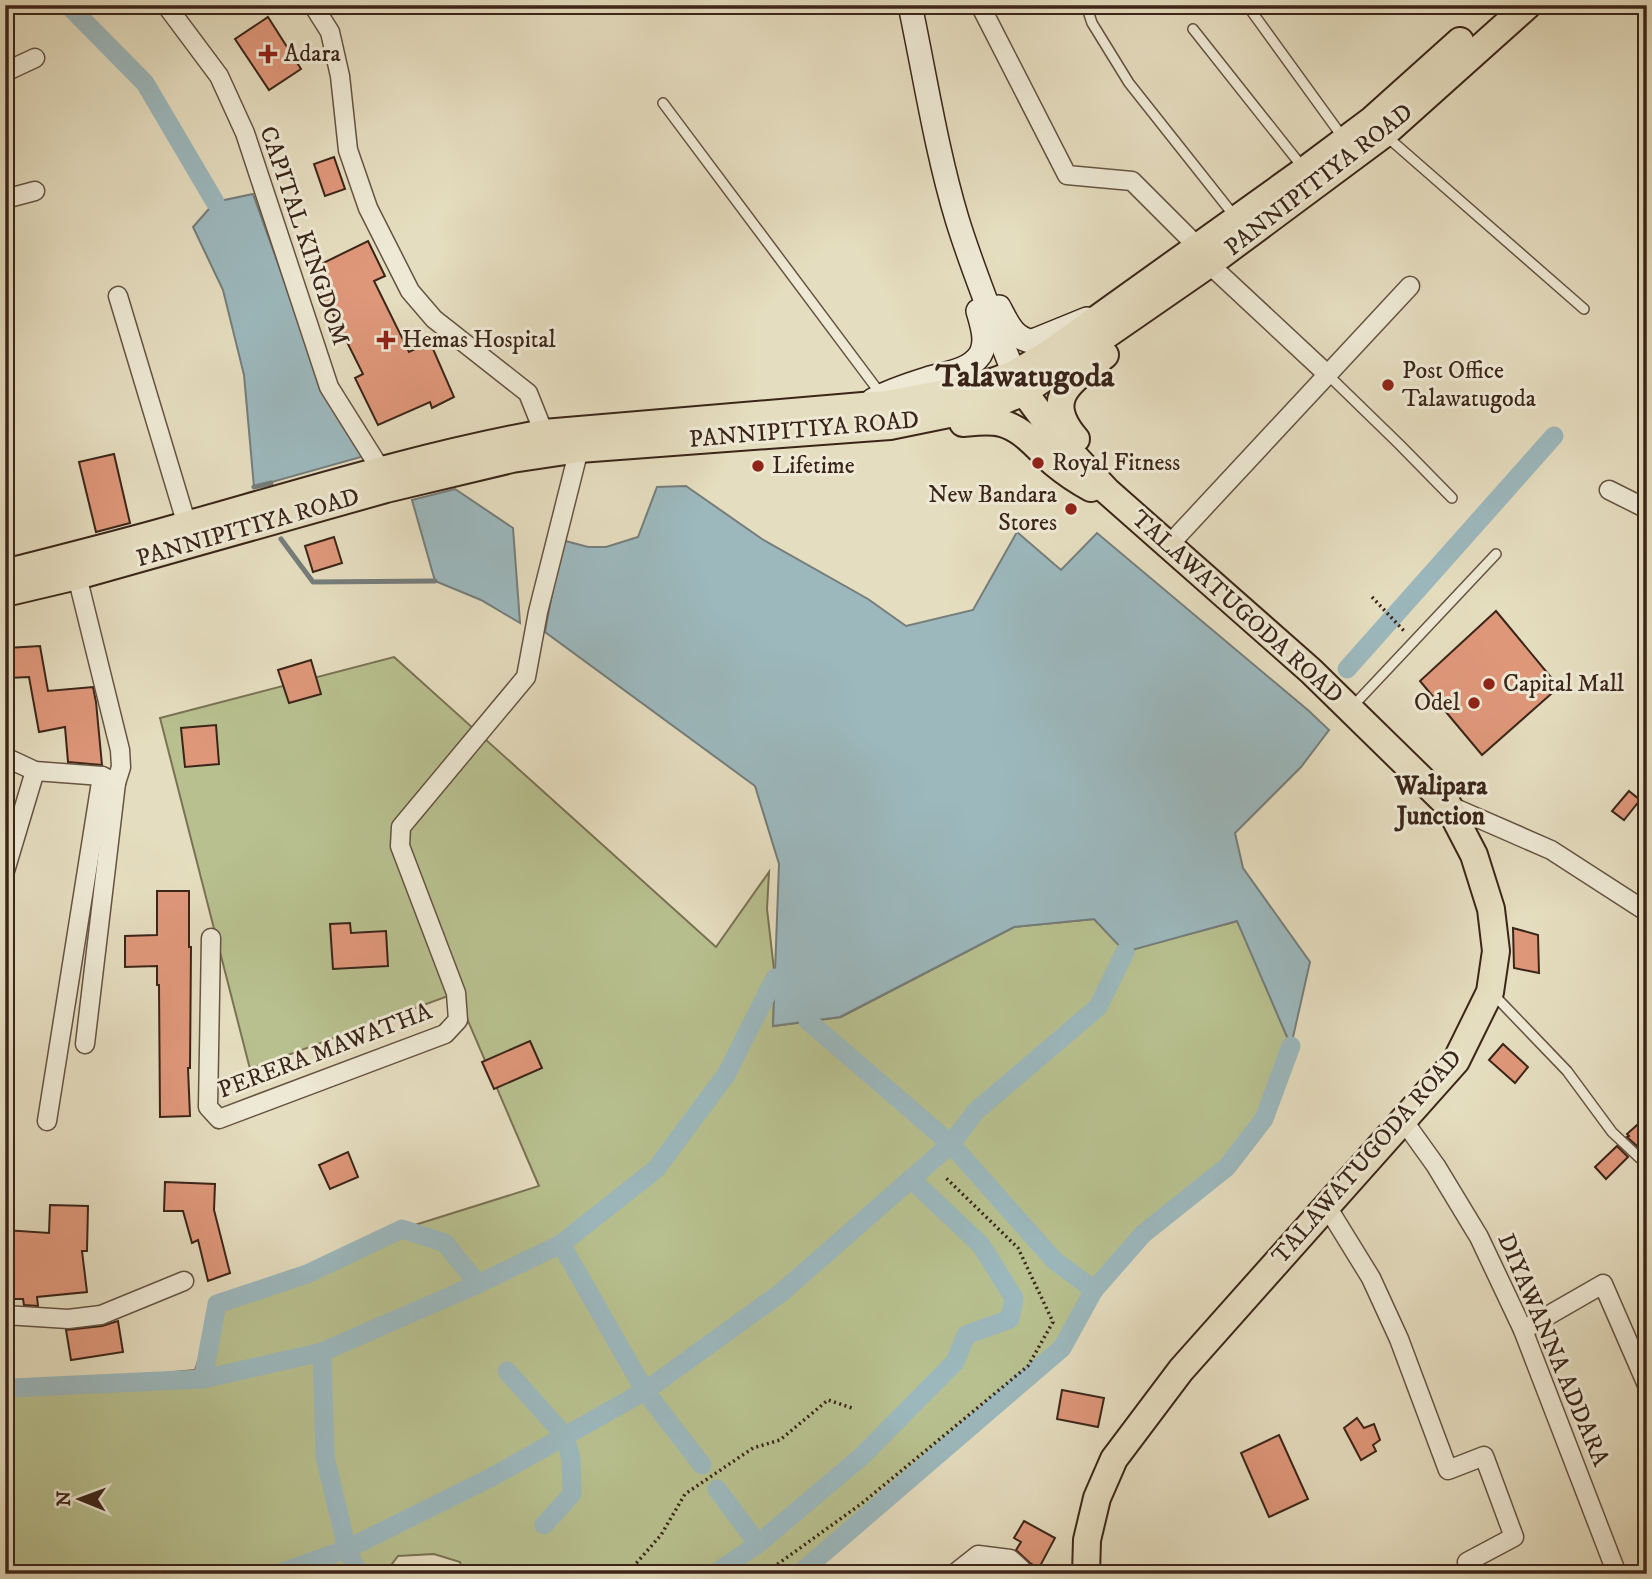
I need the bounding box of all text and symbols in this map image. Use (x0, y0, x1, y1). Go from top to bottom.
place label: Adara (284, 39, 341, 69)
marker: Adara (258, 44, 278, 64)
street label: PANNIPITIYA ROAD (1219, 97, 1419, 263)
street label: CAPITAL KINGDOM (252, 122, 356, 350)
place label: Hemas Hospital (402, 325, 557, 355)
marker: Hemas Hospital (376, 330, 396, 350)
place label: Post Office Talawatugoda (1402, 356, 1537, 414)
district label: Talawatugoda (935, 357, 1115, 397)
marker: Post Office Talawatugoda (1380, 377, 1396, 393)
street label: PANNIPITIYA ROAD (688, 405, 920, 455)
place label: Royal Fitness (1052, 448, 1180, 478)
place label: Lifetime (772, 451, 855, 481)
marker: Royal Fitness (1030, 455, 1046, 471)
marker: Lifetime (750, 458, 766, 474)
place label: New Bandara Stores (928, 480, 1058, 538)
street label: PANNIPITIYA ROAD (133, 482, 363, 574)
marker: New Bandara Stores (1063, 501, 1079, 517)
street label: TALAWATUGODA ROAD (1125, 504, 1349, 710)
place label: Capital Mall (1503, 669, 1625, 699)
marker: Capital Mall (1481, 676, 1497, 692)
place label: Odel (1414, 688, 1461, 718)
marker: Odel (1466, 695, 1482, 711)
district label: Walipara Junction (1394, 770, 1488, 833)
street label: PERERA MAWATHA (214, 996, 437, 1106)
street label: TALAWATUGODA ROAD (1266, 1043, 1468, 1271)
street label: DIYAWANNA ADDARA (1490, 1229, 1616, 1471)
north arrow (46, 1464, 116, 1534)
text: N (53, 1490, 76, 1507)

